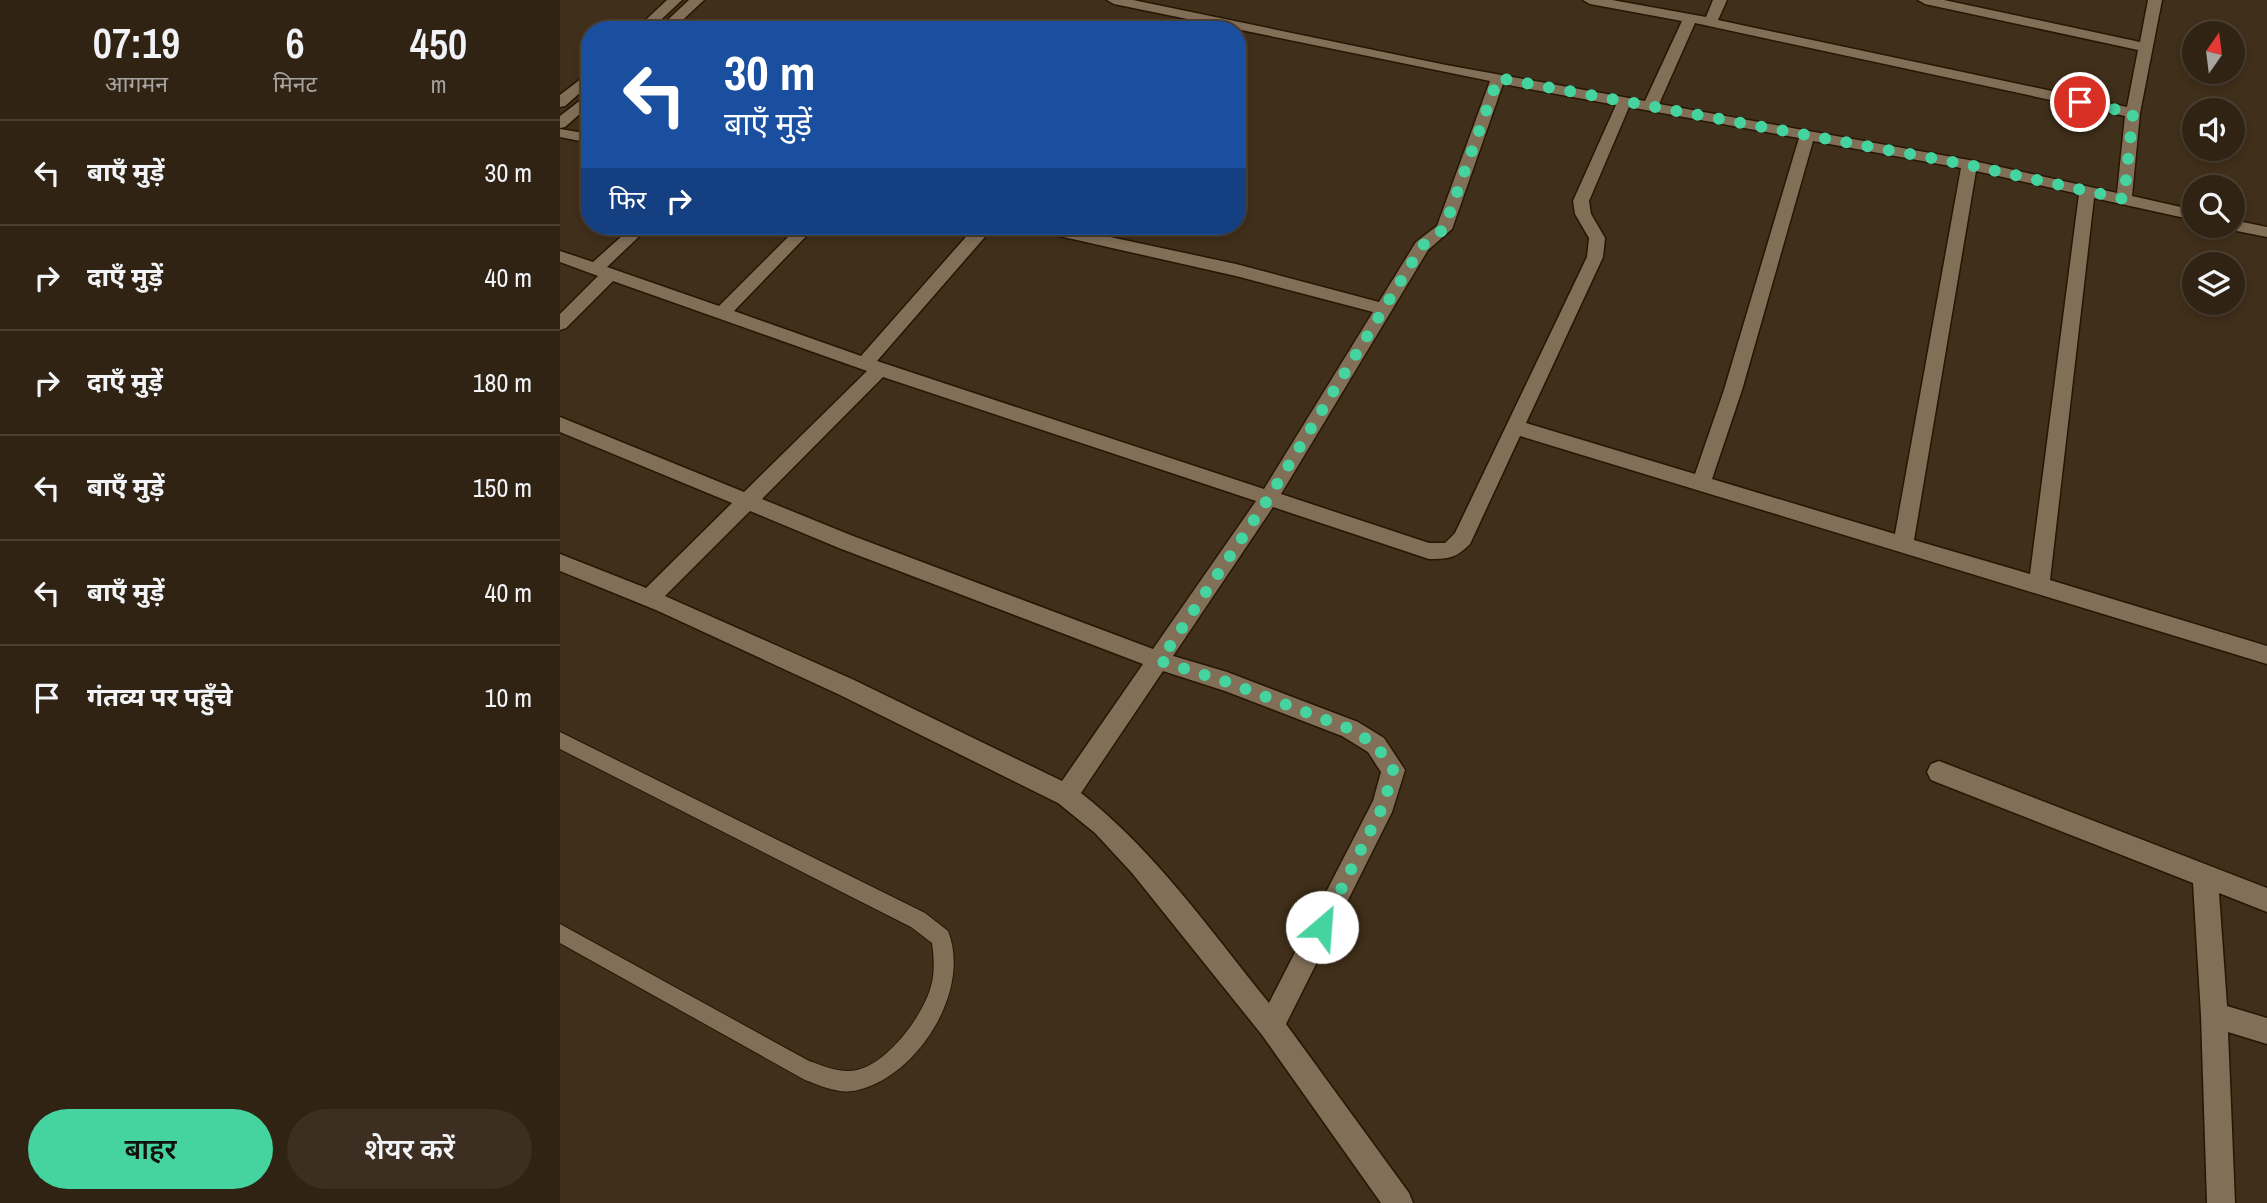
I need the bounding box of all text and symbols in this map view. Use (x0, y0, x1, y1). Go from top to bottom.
text: 07:19 (93, 15, 180, 71)
text: 6 (285, 15, 305, 71)
text: 450 (410, 16, 467, 72)
north arrow (2182, 21, 2245, 84)
map controls (2182, 21, 2245, 315)
text: 30 m (724, 39, 816, 105)
icon: left (609, 49, 700, 140)
text: आगमन (105, 68, 168, 99)
text: मिनट (273, 68, 317, 99)
text: m (431, 69, 446, 100)
pin (2050, 72, 2110, 132)
icon: arrive (2061, 83, 2099, 121)
button: sound (2182, 98, 2245, 161)
text: बाएँ मुड़ें (724, 102, 812, 145)
icon: left (28, 154, 66, 192)
text: बाएँ मुड़ें (87, 154, 164, 189)
text: 30 m (485, 155, 532, 190)
button: search (2182, 175, 2245, 238)
text: फिर (609, 182, 646, 217)
icon: right (660, 182, 698, 220)
button: layers (2182, 252, 2245, 315)
icon: right (28, 259, 66, 297)
text: दाएँ मुड़ें (87, 259, 163, 294)
text: 40 m (485, 260, 532, 295)
icon: right (28, 364, 66, 402)
text: दाएँ मुड़ें (87, 364, 163, 399)
text: 180 m (473, 365, 532, 400)
icon: left (28, 469, 66, 507)
text: बाएँ मुड़ें (87, 469, 164, 504)
text: 150 m (473, 470, 532, 505)
icon: left (28, 574, 66, 612)
text: बाएँ मुड़ें (87, 574, 164, 609)
text: 40 m (485, 575, 532, 610)
icon: arrive (28, 679, 66, 717)
text: गंतव्य पर पहुँचे (87, 679, 233, 714)
text: 10 m (485, 680, 532, 715)
position arrow (1285, 890, 1359, 964)
button: बाहर (28, 1109, 273, 1189)
button: शेयर करें (287, 1109, 532, 1189)

